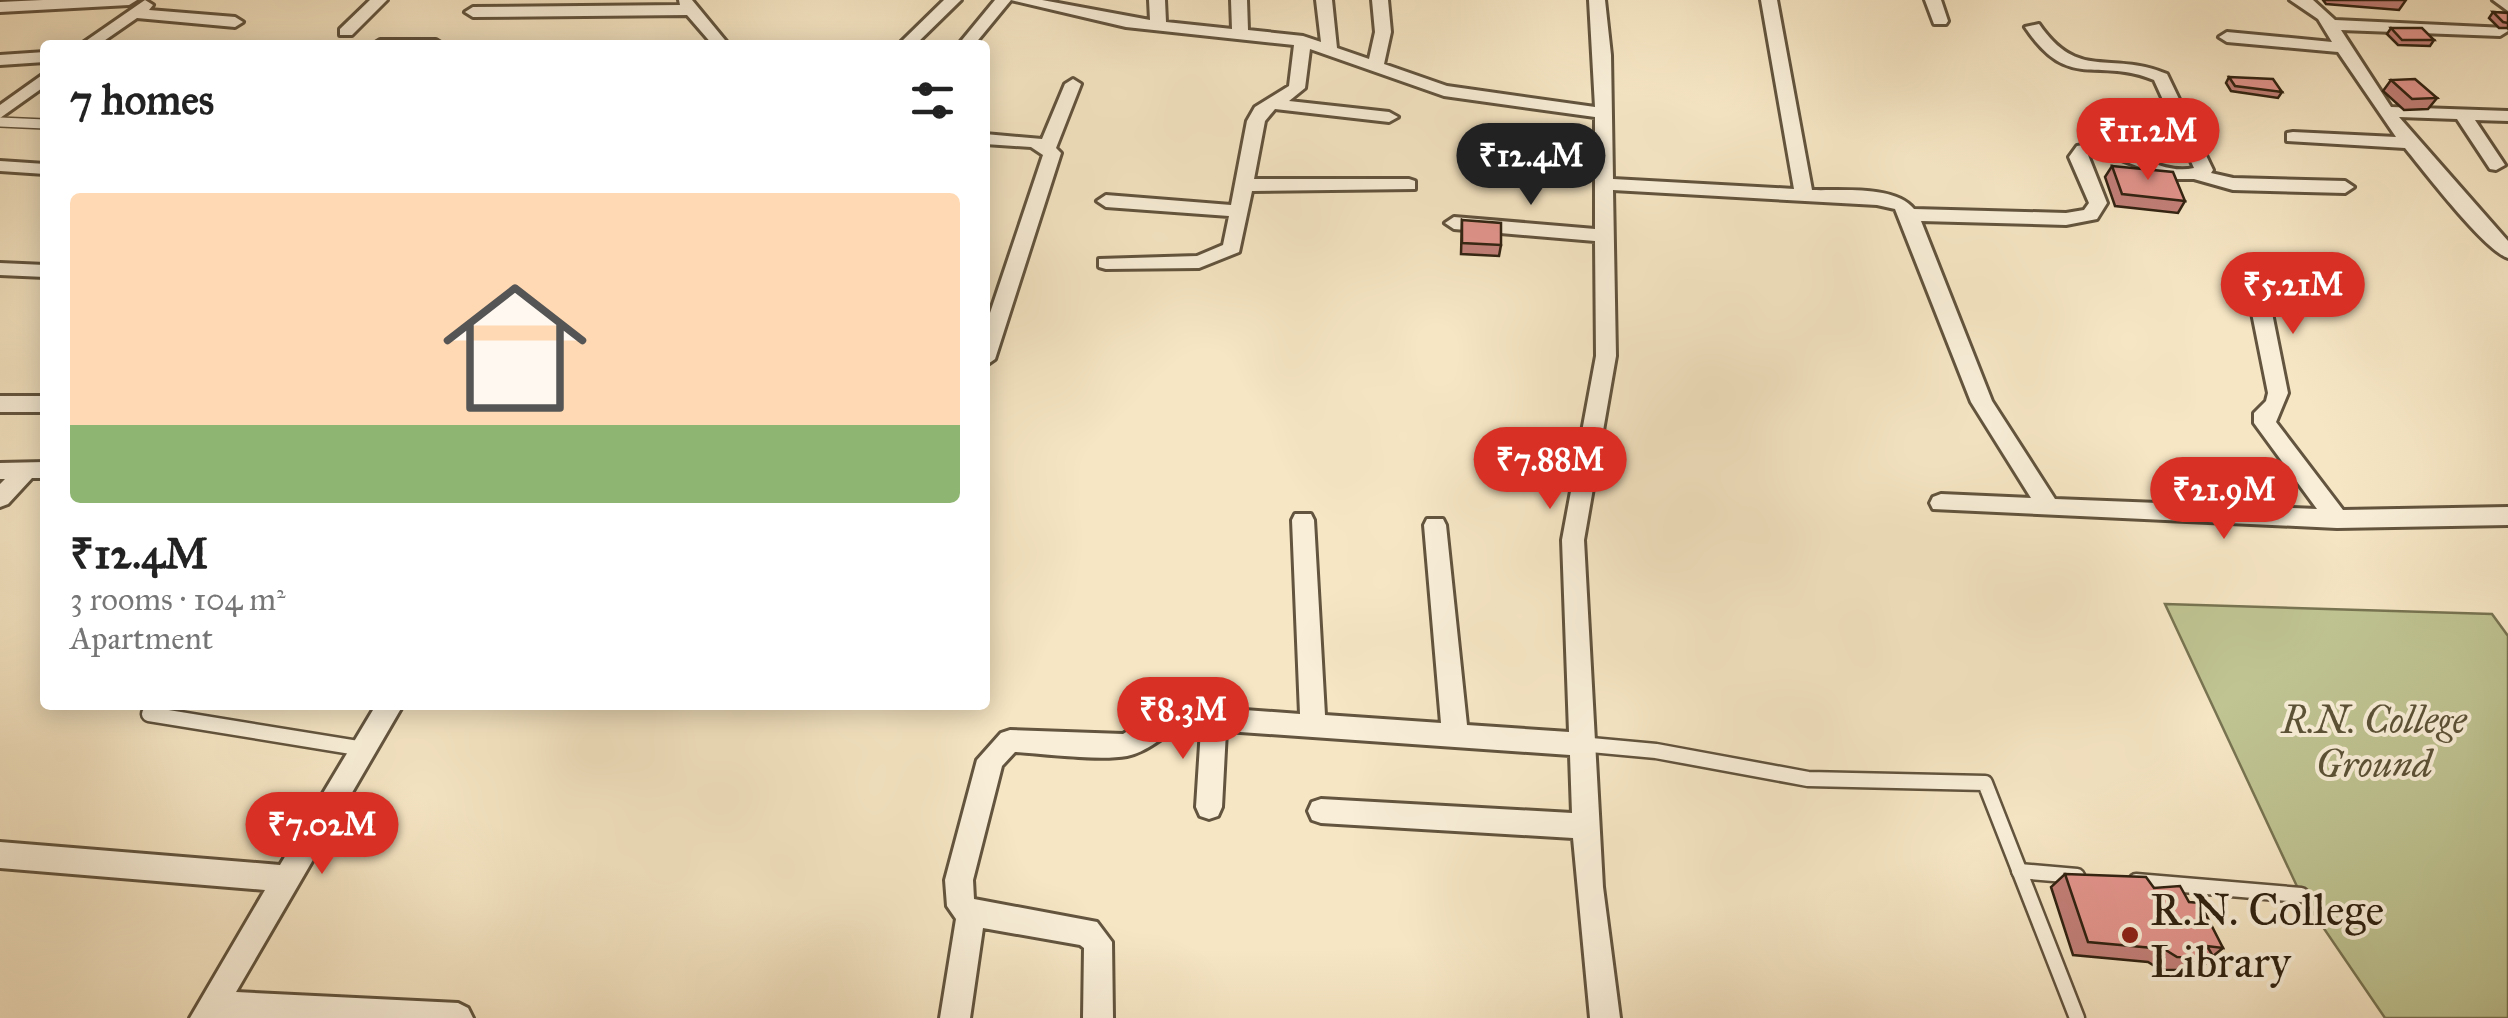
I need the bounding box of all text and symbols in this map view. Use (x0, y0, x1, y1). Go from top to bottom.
icon: filters (905, 73, 960, 128)
text: 7 homes (70, 74, 214, 126)
pin: ₹11.2M (2067, 98, 2229, 183)
text: ₹11.2M (2098, 111, 2198, 150)
pin: ₹12.4M (1450, 123, 1612, 208)
text: ₹12.4M (1478, 136, 1584, 175)
pin: ₹5.21M (2212, 252, 2374, 337)
icon: home (425, 258, 605, 438)
text: ₹5.21M (2243, 265, 2343, 304)
pin: ₹7.88M (1469, 427, 1631, 512)
text: ₹7.88M (1496, 440, 1604, 479)
pin: ₹21.9M (2143, 457, 2305, 542)
text: ₹21.9M (2172, 470, 2276, 509)
text: ₹12.4M (70, 528, 208, 580)
text: 3 rooms · 104 m² (70, 580, 286, 619)
text: Apartment (70, 619, 213, 658)
pin: ₹8.3M (1113, 677, 1253, 762)
text: ₹8.3M (1139, 690, 1227, 729)
park label: R.N. College Ground (2279, 697, 2467, 787)
pin: ₹7.02M (241, 792, 403, 877)
text: ₹7.02M (267, 805, 377, 844)
place label: R.N. College Library (2150, 882, 2384, 989)
marker: R.N. College Library (2119, 924, 2141, 946)

